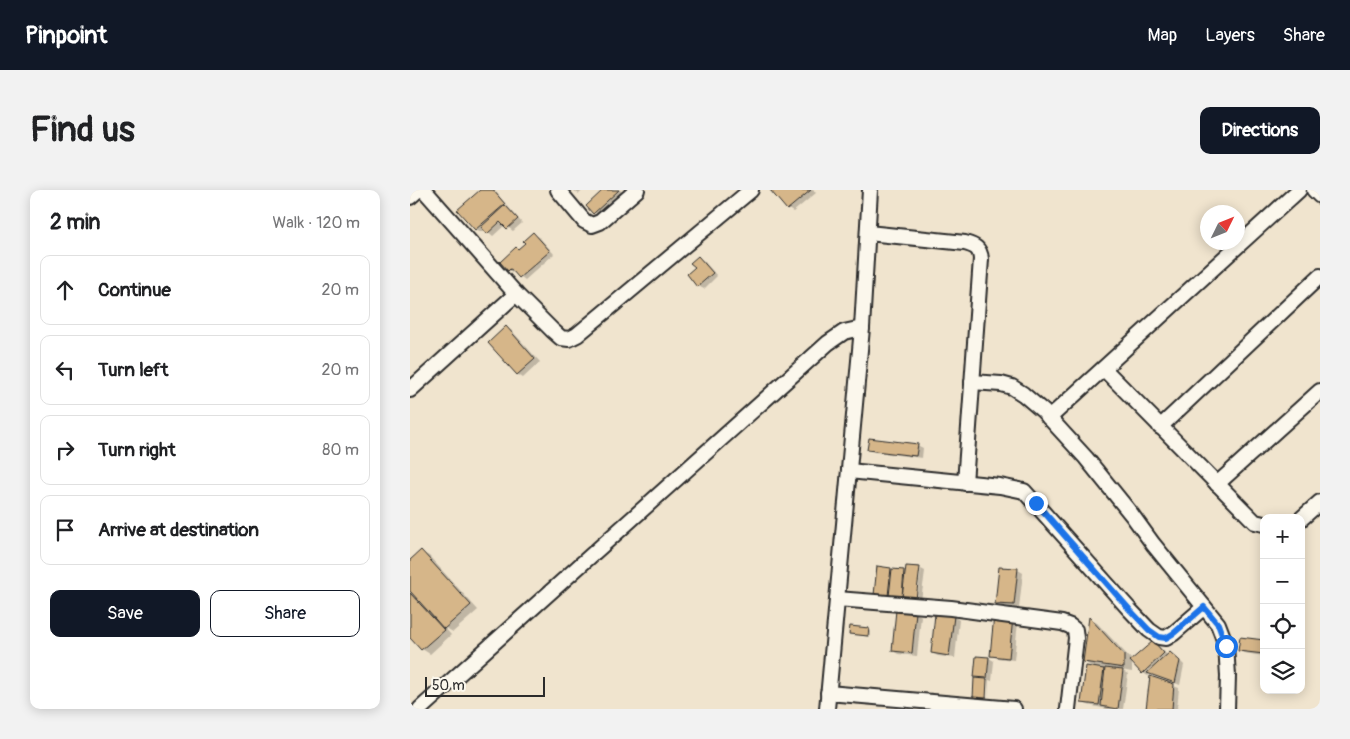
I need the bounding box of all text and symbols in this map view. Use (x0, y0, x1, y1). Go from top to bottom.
text: Pinpoint (25, 21, 107, 50)
text: Map (1148, 24, 1177, 47)
text: Layers (1205, 24, 1255, 47)
text: Share (1283, 24, 1325, 47)
button: Directions (1200, 107, 1320, 154)
text: Find us (30, 108, 135, 152)
north arrow (1200, 205, 1245, 250)
text: 2 min (50, 209, 100, 236)
text: Walk · 120 m (272, 213, 360, 233)
icon: ahead (51, 276, 79, 304)
text: Continue (98, 278, 171, 302)
text: 20 m (321, 280, 359, 300)
icon: left (51, 356, 79, 384)
text: Turn left (98, 358, 168, 382)
text: 20 m (321, 360, 359, 380)
icon: right (51, 436, 79, 464)
text: Turn right (98, 438, 176, 462)
text: 80 m (322, 440, 359, 460)
route end (1025, 492, 1048, 515)
map controls (1260, 514, 1305, 694)
button: + (1260, 514, 1305, 559)
icon: arrive (51, 516, 79, 544)
text: Arrive at destination (98, 518, 259, 542)
button: − (1260, 559, 1305, 604)
button: Save (50, 590, 200, 637)
button: Share (210, 590, 360, 637)
button: locate (1260, 604, 1305, 649)
route start (1215, 635, 1238, 658)
button: layers (1260, 649, 1305, 694)
scale bar (425, 674, 545, 697)
text: 50 m (432, 677, 465, 694)

